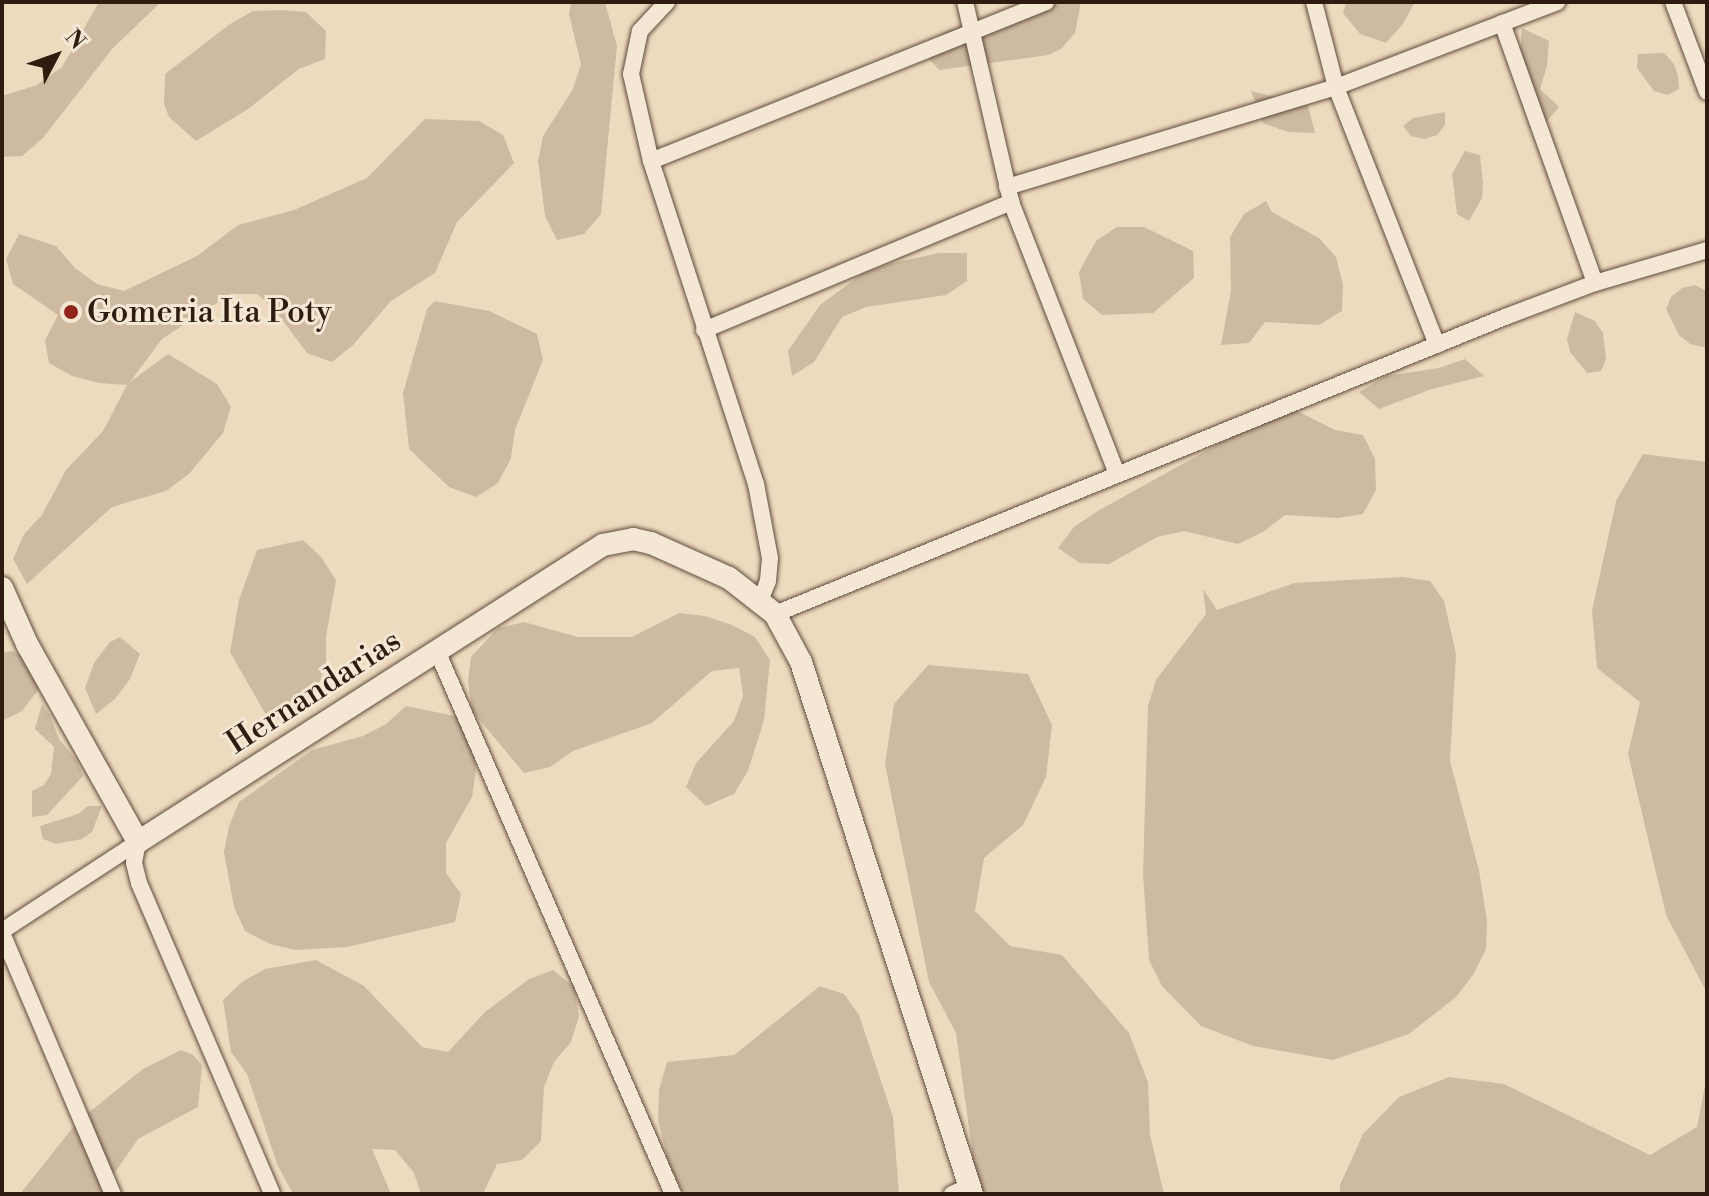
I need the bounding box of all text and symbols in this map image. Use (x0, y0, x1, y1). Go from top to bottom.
north arrow (16, 16, 96, 96)
text: N (59, 25, 90, 55)
place label: Gomeria Ita Poty (87, 293, 332, 331)
marker: Gomeria Ita Poty (62, 303, 80, 321)
street label: Hernandarias (220, 621, 408, 763)

